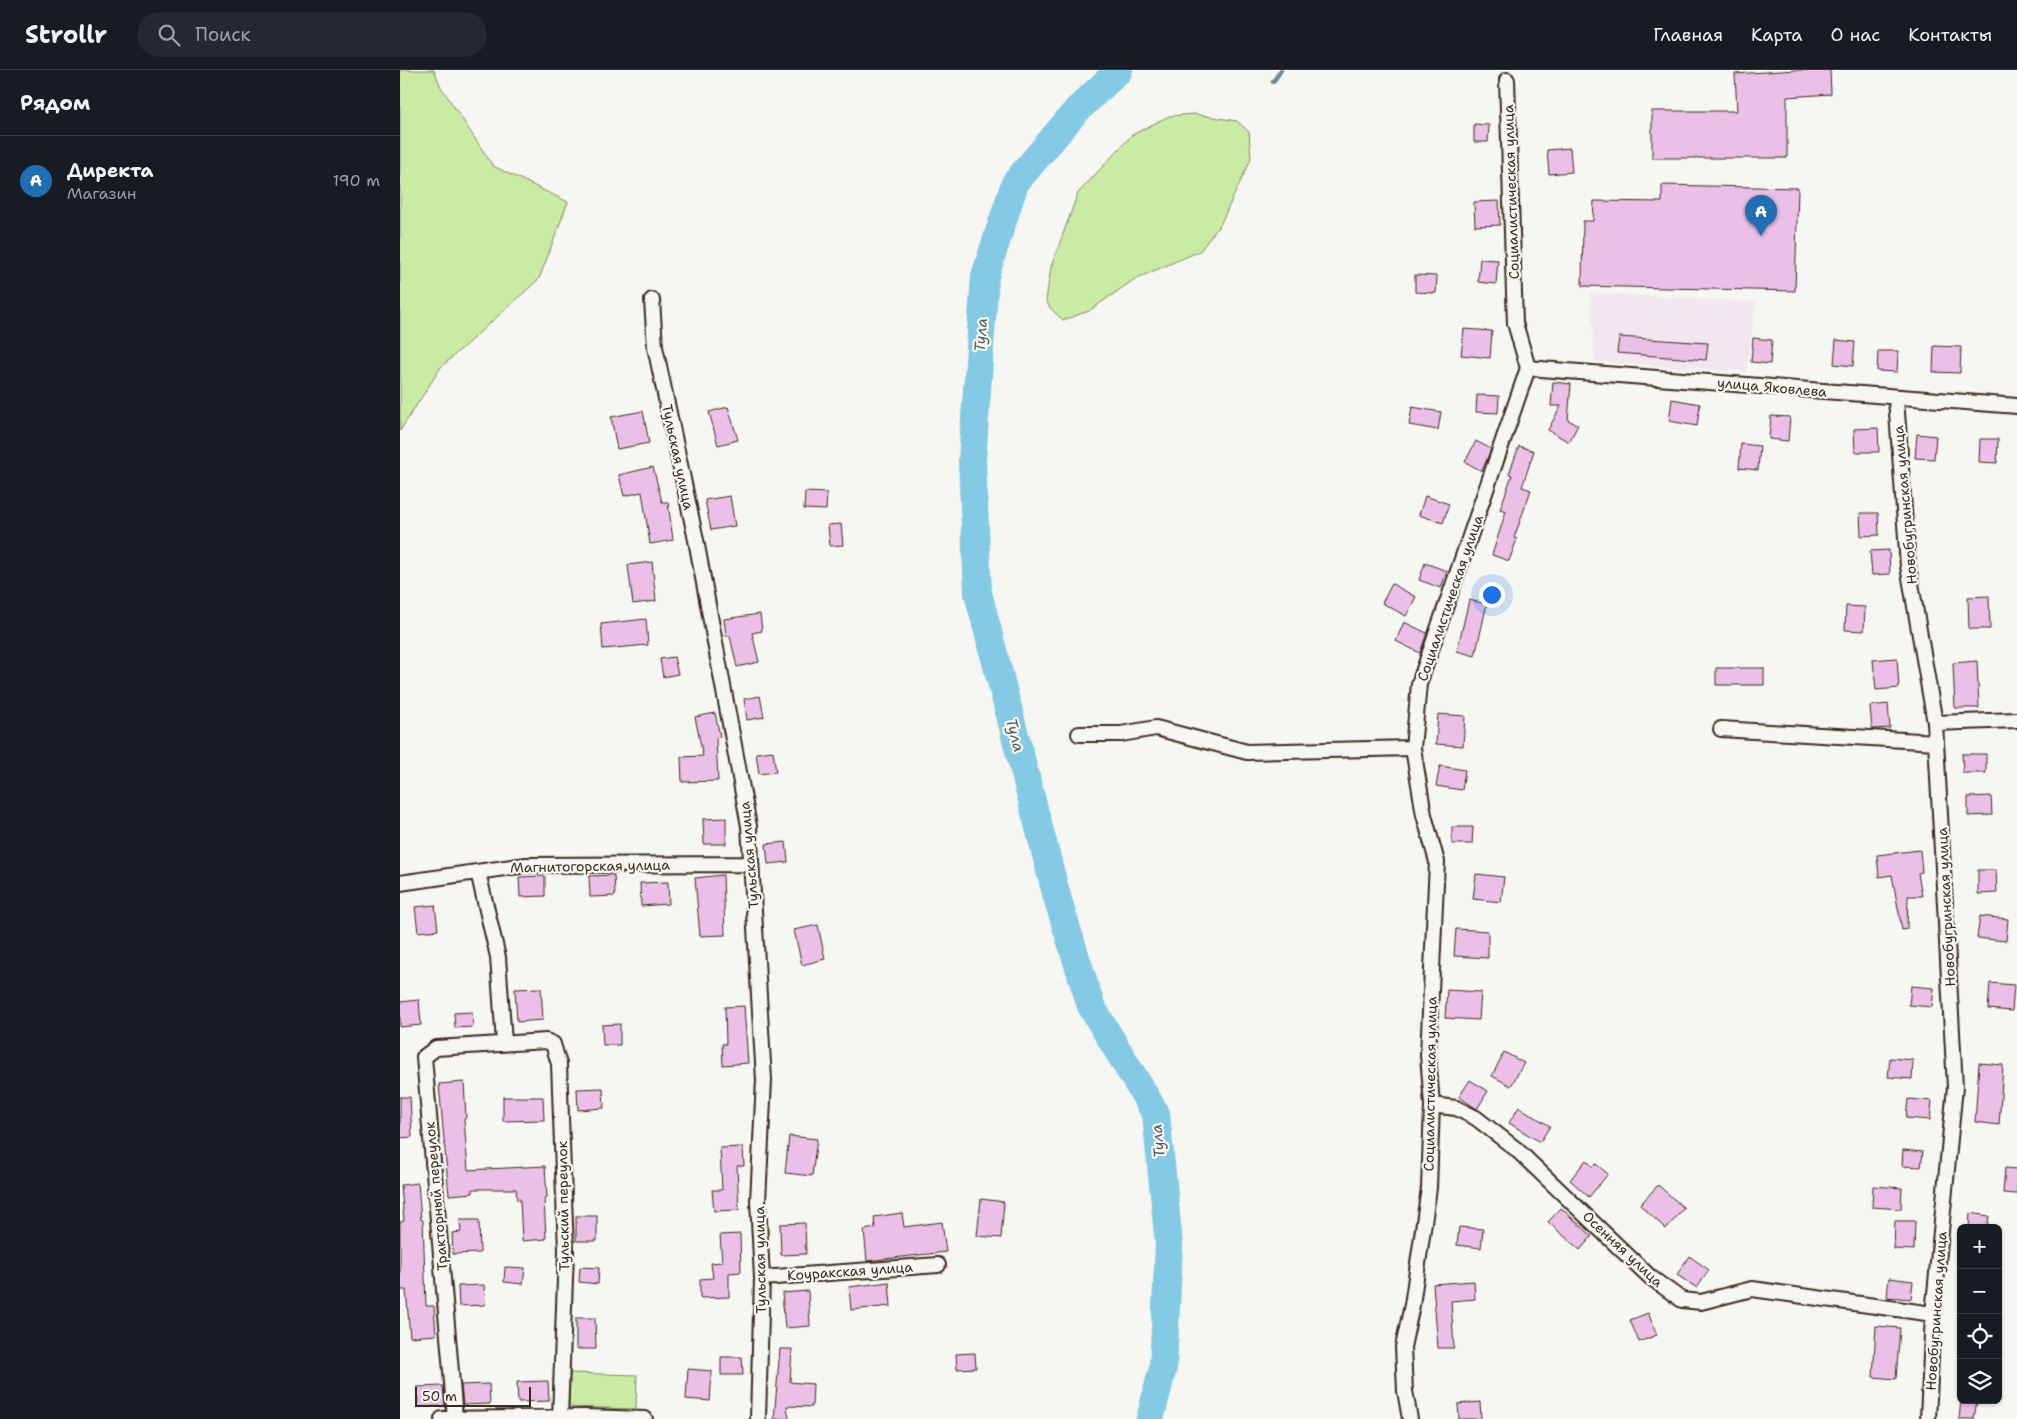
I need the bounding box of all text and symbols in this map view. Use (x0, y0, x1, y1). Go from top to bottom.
search box (137, 12, 487, 57)
text: Strollr (25, 19, 107, 51)
icon: search (155, 21, 183, 49)
text: Поиск (195, 22, 251, 47)
text: Главная (1653, 23, 1723, 47)
text: Карта (1751, 23, 1803, 47)
text: О нас (1831, 23, 1880, 47)
text: Контакты (1908, 23, 1992, 47)
text: Рядом (20, 89, 90, 117)
street label: Социалистическая улица (1499, 104, 1523, 280)
text: Директа (67, 158, 154, 183)
text: A (30, 170, 42, 191)
text: 190 m (333, 170, 380, 191)
text: Магазин (67, 183, 136, 204)
pin: A (1745, 195, 1777, 236)
water label: Тула (970, 317, 992, 353)
street label: улица Яковлева (1716, 373, 1828, 401)
street label: Тульская улица (658, 402, 698, 512)
street label: Новобугринская улица (1889, 424, 1921, 585)
street label: Социалистическая улица (1413, 512, 1487, 684)
your location (1479, 582, 1505, 608)
water label: Тула (1001, 716, 1029, 754)
street label: Тульская улица (735, 800, 763, 909)
street label: Новобугринская улица (1933, 827, 1959, 987)
street label: Магнитогорская улица (510, 856, 670, 876)
street label: Социалистическая улица (1419, 996, 1441, 1172)
street label: Тракторный переулок (420, 1120, 451, 1271)
water label: Тула (1146, 1123, 1170, 1159)
street label: Тульский переулок (553, 1140, 573, 1271)
street label: Тульская улица (750, 1206, 770, 1314)
street label: Осенняя улица (1579, 1207, 1667, 1291)
map controls (1957, 1224, 2002, 1404)
button: + (1957, 1224, 2002, 1269)
street label: Новобугринская улица (1921, 1230, 1951, 1391)
street label: Коуракская улица (787, 1258, 914, 1284)
button: − (1957, 1269, 2002, 1314)
button: locate (1957, 1314, 2002, 1359)
button: layers (1957, 1359, 2002, 1404)
scale bar (415, 1384, 531, 1407)
text: 50 m (422, 1387, 457, 1405)

